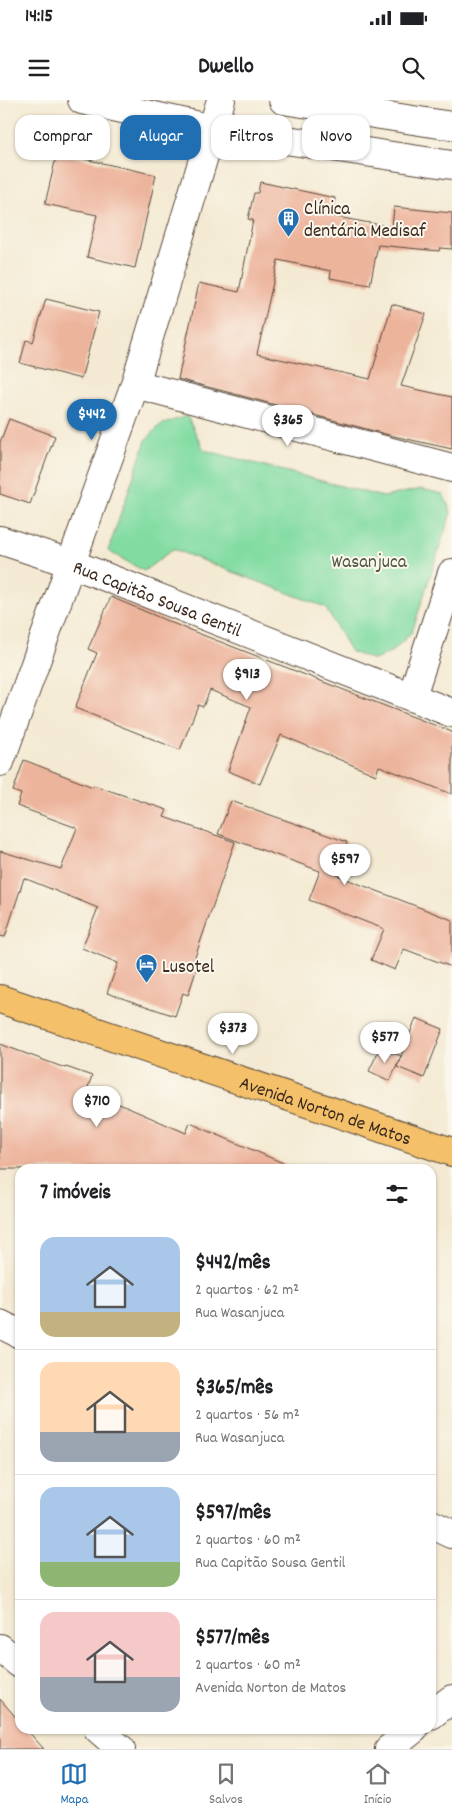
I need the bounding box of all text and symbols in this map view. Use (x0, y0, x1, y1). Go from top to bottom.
text: 14:15 (25, 4, 53, 31)
text: Dwello (198, 52, 254, 83)
icon: menu (25, 54, 53, 82)
icon: search (399, 54, 427, 82)
chip: Comprar (15, 115, 110, 160)
chip: Alugar (120, 115, 201, 160)
chip: Filtros (211, 115, 292, 160)
chip: Novo (302, 115, 370, 160)
place label: Clínica dentária Medisaf (304, 197, 427, 246)
building icon: Clínica dentária Medisaf (276, 206, 300, 237)
pin: $442 (62, 398, 122, 441)
text: $442 (78, 403, 106, 426)
pin: $365 (258, 404, 318, 447)
text: $365 (273, 409, 303, 432)
park label: Wasanjuca (331, 550, 408, 577)
street label: Rua Capitão Sousa Gentil (68, 555, 245, 646)
pin: $913 (217, 658, 277, 701)
text: $913 (234, 663, 260, 686)
pin: $597 (315, 844, 375, 886)
text: $597 (331, 848, 359, 871)
hotel icon: Lusotel (134, 953, 158, 984)
place label: Lusotel (162, 955, 215, 982)
pin: $373 (203, 1012, 263, 1055)
text: $373 (219, 1017, 247, 1040)
pin: $577 (355, 1022, 415, 1064)
text: $577 (371, 1026, 399, 1049)
street label: Avenida Norton de Matos (235, 1071, 414, 1154)
pin: $710 (67, 1086, 127, 1128)
text: $710 (84, 1090, 110, 1113)
text: 7 imóveis (40, 1179, 111, 1209)
icon: filters (383, 1180, 411, 1208)
text: $442/mês (195, 1249, 271, 1279)
icon: home (80, 1257, 140, 1317)
text: 2 quartos · 62 m² (195, 1279, 299, 1302)
text: Rua Wasanjuca (195, 1302, 284, 1325)
text: $365/mês (195, 1374, 273, 1404)
icon: home (80, 1382, 140, 1442)
text: 2 quartos · 56 m² (195, 1404, 300, 1427)
text: Rua Wasanjuca (195, 1427, 284, 1450)
text: $597/mês (195, 1499, 271, 1529)
icon: home (80, 1507, 140, 1567)
text: 2 quartos · 60 m² (195, 1529, 301, 1552)
text: Rua Capitão Sousa Gentil (195, 1552, 345, 1575)
text: $577/mês (195, 1624, 270, 1654)
icon: home (80, 1632, 140, 1692)
text: 2 quartos · 60 m² (195, 1654, 301, 1677)
text: Avenida Norton de Matos (195, 1677, 346, 1700)
tab: Mapa (60, 1760, 88, 1810)
tab: Salvos (209, 1760, 243, 1810)
tab: Início (364, 1760, 392, 1810)

